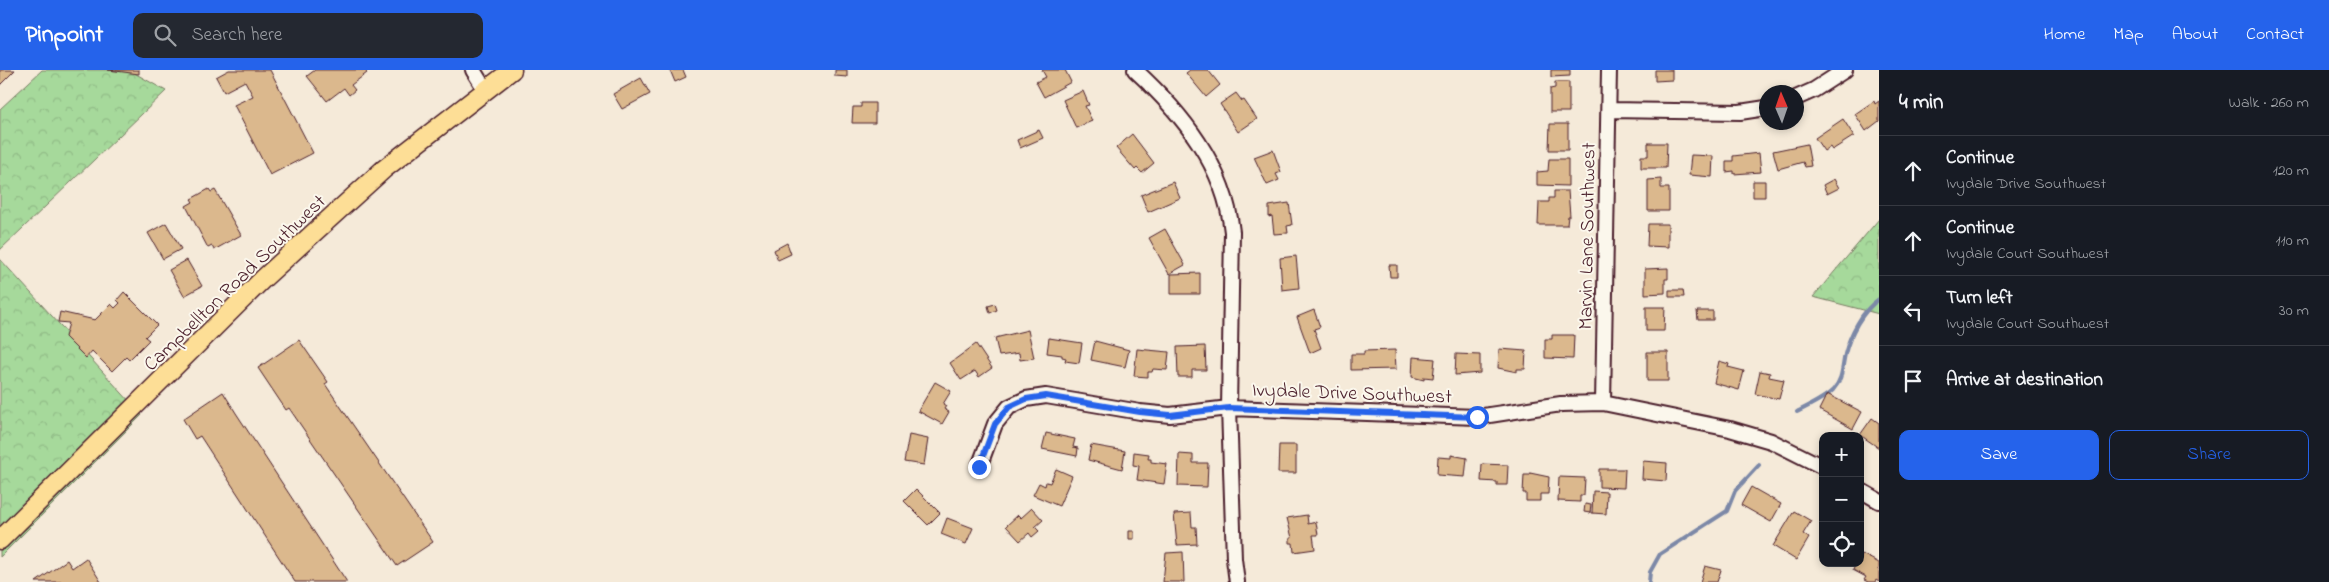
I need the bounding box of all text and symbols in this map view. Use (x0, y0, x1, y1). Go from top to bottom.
search box (133, 13, 483, 58)
text: Pinpoint (25, 18, 103, 53)
icon: search (151, 21, 179, 49)
text: Search here (191, 22, 282, 49)
text: Home (2044, 22, 2085, 48)
text: Map (2113, 22, 2144, 48)
text: About (2172, 22, 2218, 48)
text: Contact (2246, 22, 2304, 48)
north arrow (1759, 85, 1804, 130)
text: 4 min (1899, 88, 1943, 118)
text: Walk · 260 m (2229, 91, 2309, 115)
street label: Marvin Lane Southwest (1572, 142, 1605, 330)
text: Continue (1946, 145, 2014, 172)
icon: ahead (1899, 157, 1927, 185)
text: 120 m (2273, 159, 2309, 183)
text: Ivydale Drive Southwest (1946, 172, 2106, 196)
street label: Campbellton Road Southwest (138, 188, 334, 379)
text: Continue (1946, 215, 2014, 242)
icon: ahead (1899, 227, 1927, 255)
text: 110 m (2275, 229, 2309, 253)
text: Ivydale Court Southwest (1946, 242, 2109, 266)
text: Turn left (1946, 285, 2013, 312)
icon: left (1899, 297, 1927, 325)
text: 30 m (2279, 299, 2309, 323)
text: Ivydale Court Southwest (1946, 312, 2109, 336)
icon: arrive (1899, 367, 1927, 395)
text: Arrive at destination (1946, 367, 2103, 394)
street label: Ivydale Drive Southwest (1251, 377, 1453, 412)
route start (1466, 406, 1489, 429)
button: Save (1899, 430, 2099, 480)
button: Share (2109, 430, 2309, 480)
map controls (1819, 432, 1864, 567)
button: + (1819, 432, 1864, 477)
route end (968, 456, 991, 479)
button: − (1819, 477, 1864, 522)
button: locate (1819, 522, 1864, 567)

